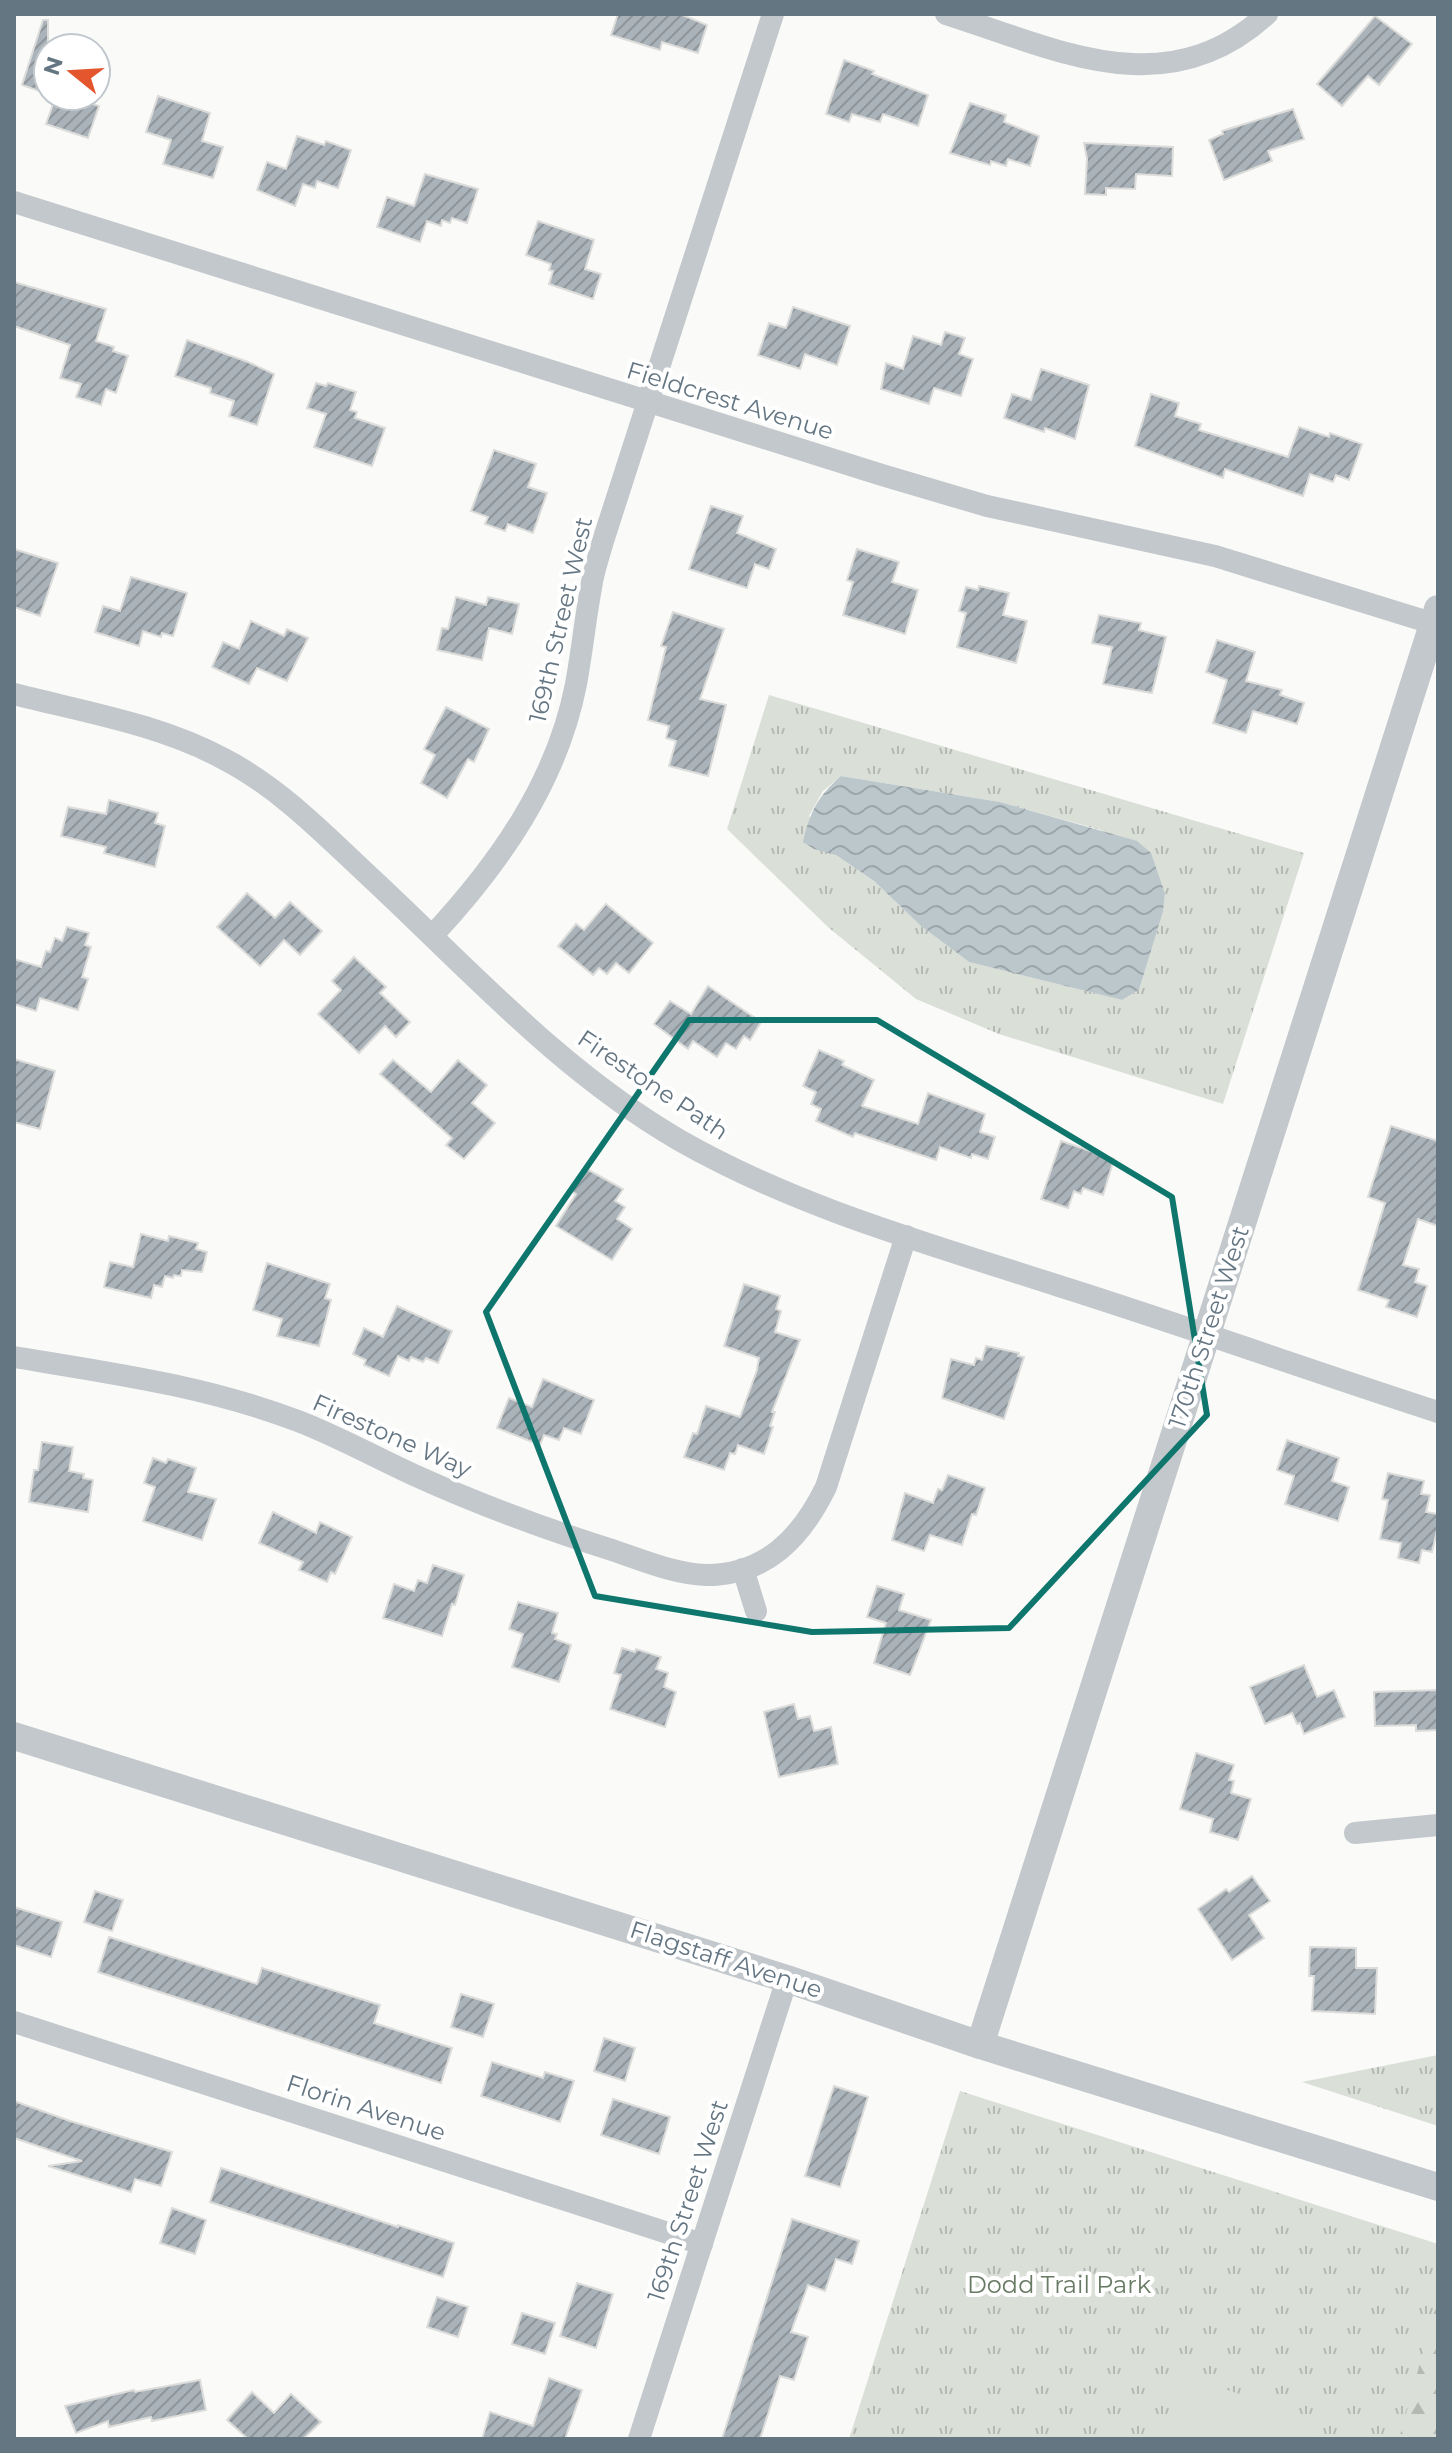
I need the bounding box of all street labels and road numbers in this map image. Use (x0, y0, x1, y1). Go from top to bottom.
street label: Fieldcrest Avenue (623, 355, 837, 446)
street label: 169th Street West (523, 514, 598, 726)
street label: Firestone Path (572, 1023, 734, 1146)
street label: 170th Street West (1162, 1222, 1255, 1432)
street label: Firestone Way (308, 1388, 476, 1483)
street label: Flagstaff Avenue (626, 1915, 826, 2004)
street label: Florin Avenue (283, 2068, 449, 2147)
street label: 169th Street West (641, 2096, 734, 2305)

